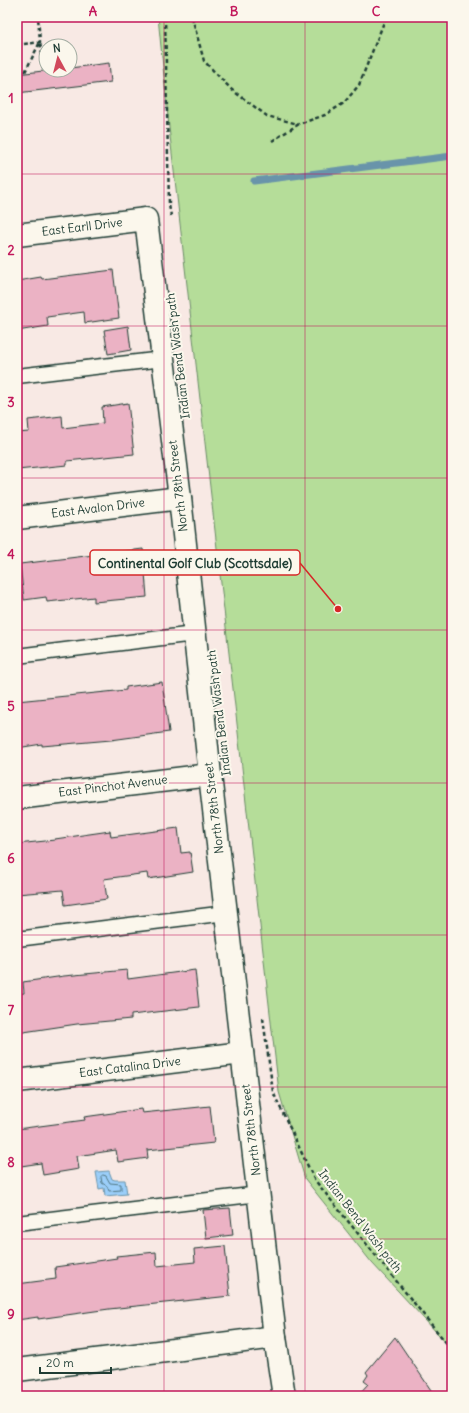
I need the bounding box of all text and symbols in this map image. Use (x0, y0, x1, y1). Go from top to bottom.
text: A (89, 3, 98, 20)
text: B (230, 3, 239, 20)
text: C (372, 3, 381, 20)
north arrow (38, 38, 78, 78)
text: N (52, 41, 61, 55)
text: 1 (8, 90, 14, 107)
street label: East Earll Drive (41, 214, 123, 239)
text: 2 (7, 242, 15, 259)
street label: Indian Bend Wash path (162, 292, 193, 420)
text: 3 (7, 394, 15, 411)
street label: North 78th Street (164, 439, 191, 533)
street label: East Avalon Drive (50, 494, 145, 521)
text: 4 (7, 546, 15, 563)
callout: Continental Golf Club (Scottsdale) (90, 550, 300, 575)
text: Continental Golf Club (Scottsdale) (98, 555, 292, 572)
street label: Indian Bend Wash path (203, 649, 234, 777)
text: 5 (7, 698, 15, 715)
street label: North 78th Street (200, 761, 227, 855)
street label: East Pinchot Avenue (58, 771, 168, 800)
text: 6 (7, 850, 15, 867)
text: 7 (8, 1002, 15, 1019)
street label: East Catalina Drive (78, 1053, 182, 1080)
street label: North 78th Street (237, 1083, 264, 1177)
text: 8 (7, 1154, 15, 1171)
street label: Indian Bend Wash path (315, 1166, 405, 1275)
text: 9 (7, 1306, 15, 1323)
scale bar (40, 1349, 111, 1375)
text: 20 m (46, 1355, 74, 1370)

